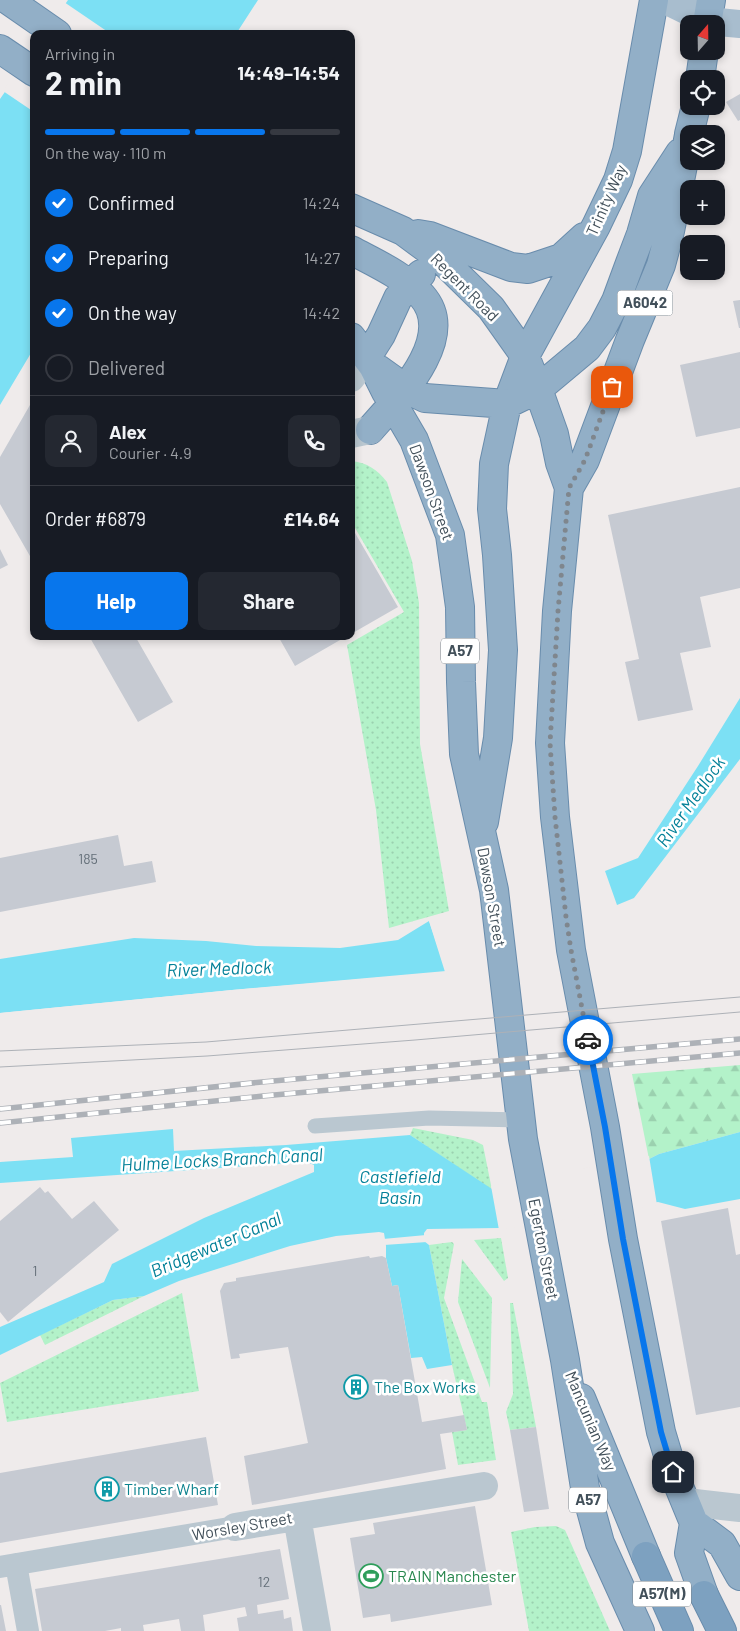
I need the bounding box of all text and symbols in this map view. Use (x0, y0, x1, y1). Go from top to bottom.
north arrow (680, 15, 725, 60)
map controls (680, 15, 725, 280)
text: Arriving in (45, 44, 115, 63)
text: 14:49–14:54 (237, 61, 340, 84)
text: 2 min (45, 63, 122, 101)
button: locate (680, 70, 725, 115)
button: layers (680, 125, 725, 170)
text: On the way · 110 m (45, 143, 166, 162)
street label: Trinity Way (581, 161, 630, 238)
button: + (680, 180, 725, 225)
icon: check (45, 189, 73, 217)
text: Confirmed (88, 191, 175, 214)
text: 14:24 (303, 193, 340, 212)
button: − (680, 235, 725, 280)
icon: check (45, 244, 73, 272)
text: Preparing (88, 246, 169, 269)
text: 14:27 (304, 248, 340, 267)
street label: Regent Road (427, 249, 503, 325)
road number: A6042 (618, 290, 672, 316)
icon: check (45, 299, 73, 327)
text: On the way (88, 301, 177, 324)
text: 14:42 (303, 303, 340, 322)
text: Delivered (88, 356, 165, 379)
pin (591, 366, 633, 408)
icon: bag (598, 373, 626, 401)
button: person (45, 415, 97, 467)
button: phone (288, 415, 340, 467)
text: Alex (109, 420, 147, 443)
street label: Dawson Street (406, 441, 459, 542)
text: Courier · 4.9 (109, 443, 192, 462)
text: Order #6879 (45, 507, 146, 530)
text: £14.64 (283, 507, 340, 530)
button: Help (45, 572, 188, 630)
button: Share (198, 572, 340, 630)
road number: A57 (441, 638, 479, 664)
water label: River Medlock (651, 752, 729, 851)
street label: Dawson Street (474, 846, 511, 948)
house number: 185 (78, 850, 98, 867)
water label: River Medlock (166, 955, 272, 981)
courier (563, 1015, 613, 1065)
icon: car (574, 1026, 602, 1054)
water label: Hulme Locks Branch Canal (121, 1143, 323, 1175)
water label: Castlefield Basin (359, 1165, 441, 1208)
street label: Egerton Street (525, 1197, 564, 1301)
water label: Bridgewater Canal (147, 1207, 284, 1281)
house number: 1 (33, 1262, 37, 1279)
street label: Mancunian Way (562, 1368, 621, 1474)
building icon: The Box Works (343, 1374, 369, 1400)
place label: The Box Works (374, 1377, 476, 1396)
pin (652, 1451, 694, 1493)
icon: home (659, 1458, 687, 1486)
building icon: Timber Wharf (94, 1476, 120, 1502)
place label: Timber Wharf (124, 1479, 219, 1498)
road number: A57 (569, 1488, 607, 1512)
street label: Worsley Street (190, 1507, 294, 1544)
sports icon: TRAIN Manchester (358, 1563, 384, 1589)
place label: TRAIN Manchester (388, 1566, 516, 1585)
house number: 12 (258, 1573, 270, 1590)
road number: A57(M) (633, 1582, 691, 1606)

